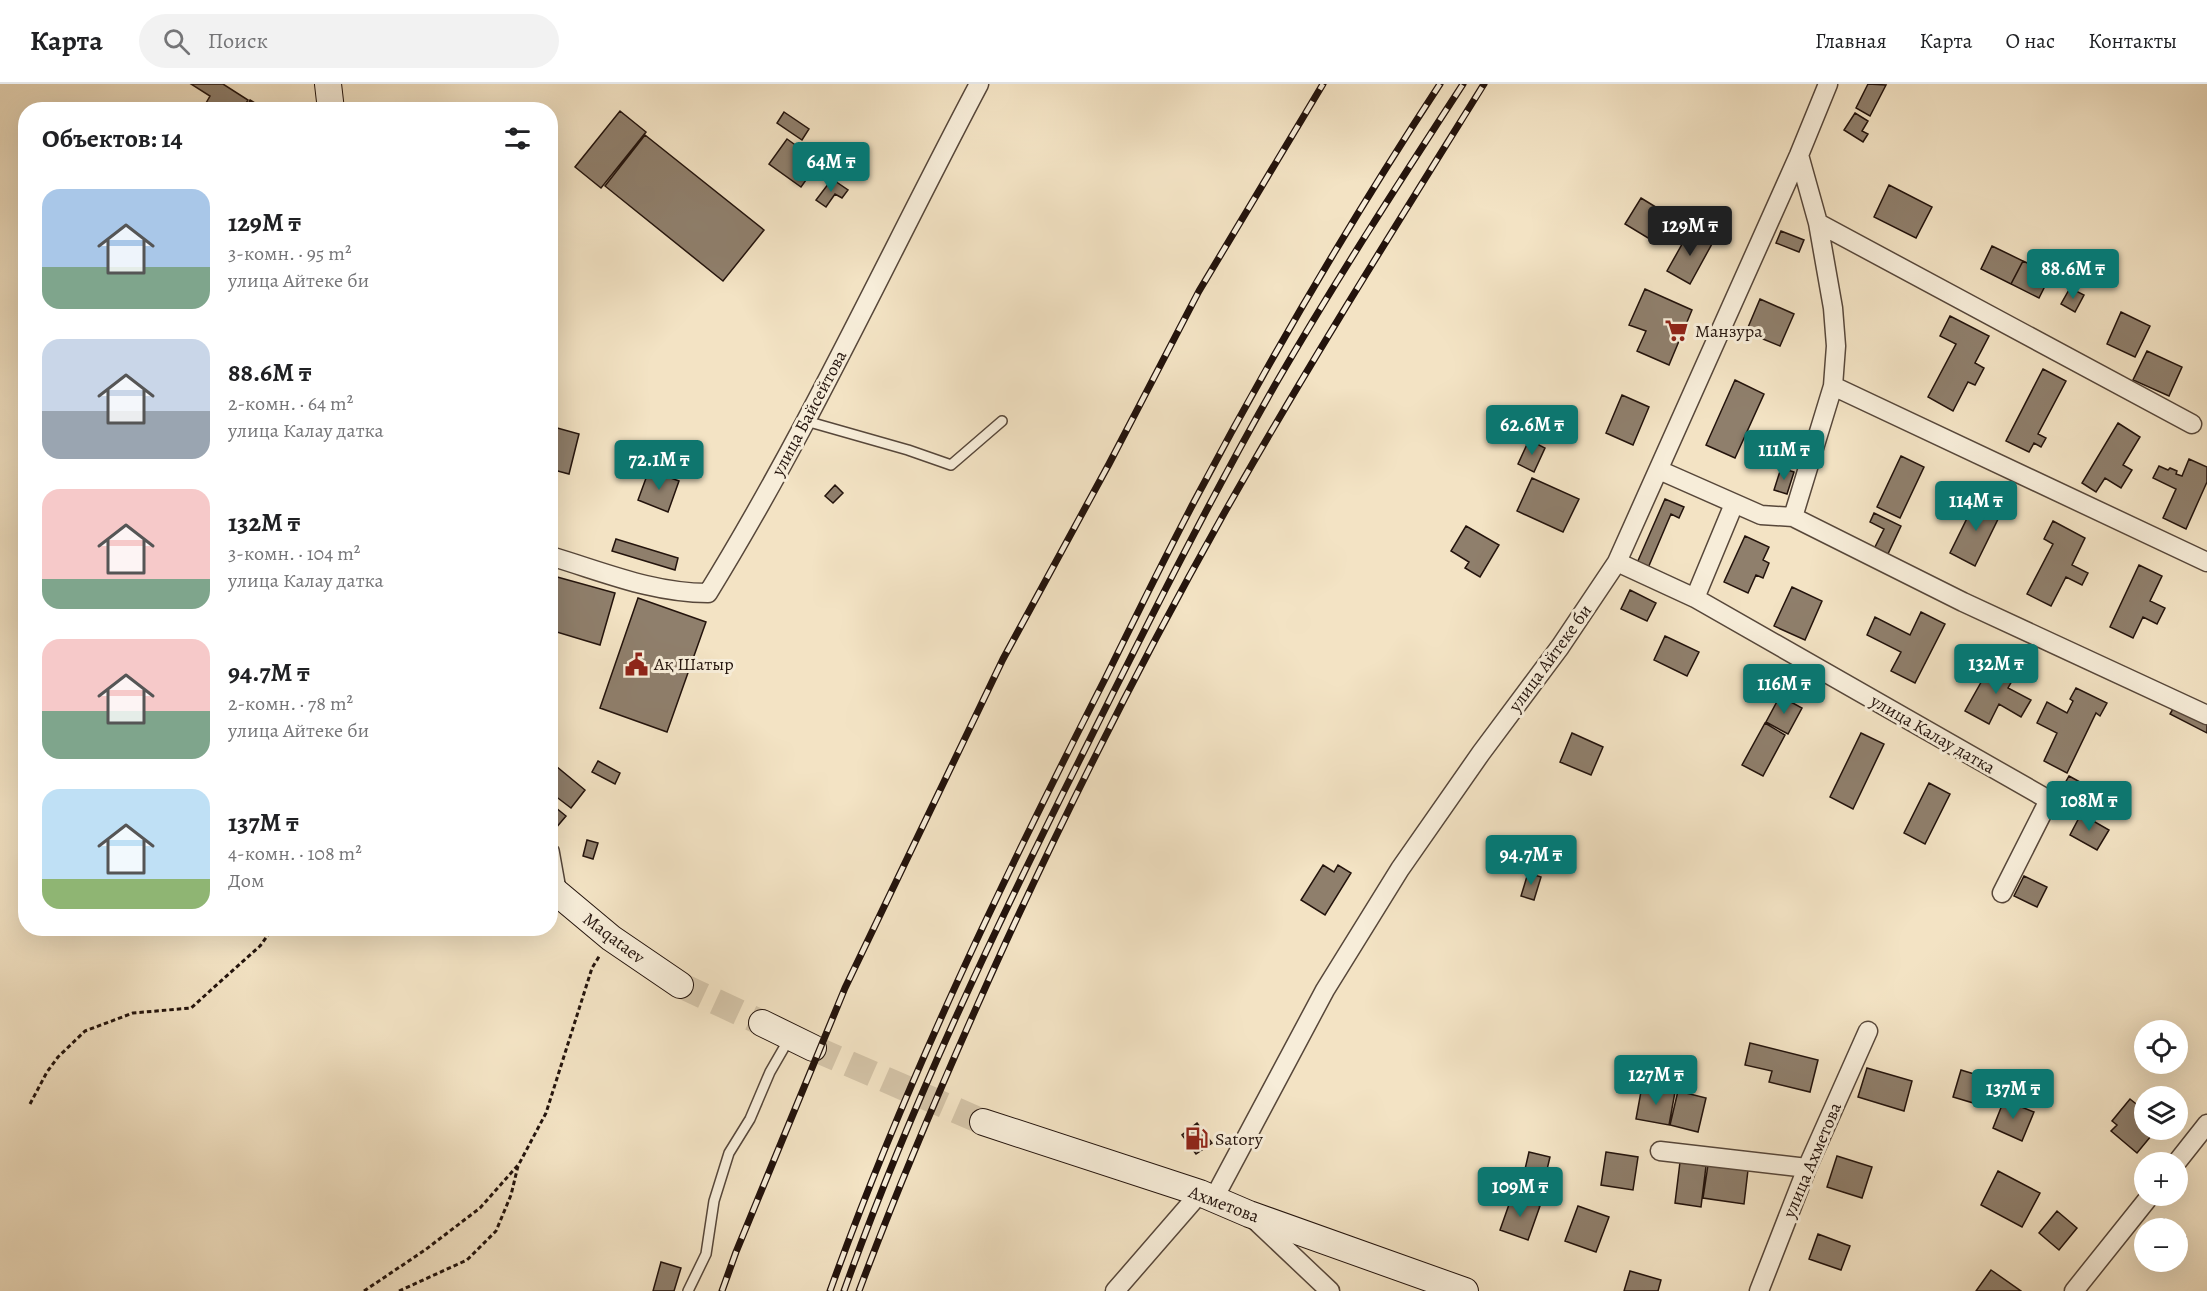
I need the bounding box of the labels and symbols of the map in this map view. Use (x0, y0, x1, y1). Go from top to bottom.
pin: 64M ₸ (789, 142, 873, 193)
pin: 129M ₸ (1641, 206, 1739, 257)
pin: 88.6M ₸ (2018, 249, 2128, 300)
supermarket icon: Манзура (1664, 318, 1690, 344)
place label: Манзура (1695, 319, 1763, 343)
street label: улица Байсейтова (765, 345, 853, 481)
pin: 62.6M ₸ (1477, 405, 1587, 456)
pin: 111M ₸ (1735, 430, 1833, 481)
pin: 72.1M ₸ (604, 440, 714, 491)
pin: 114M ₸ (1927, 481, 2025, 532)
street label: улица Айтеке би (1502, 600, 1597, 717)
pin: 132M ₸ (1947, 644, 2045, 695)
public building icon: Ақ Шатыр (623, 651, 649, 677)
place label: Ақ Шатыр (653, 652, 734, 676)
pin: 116M ₸ (1735, 664, 1833, 715)
street label: улица Калау датка (1865, 688, 2000, 780)
pin: 108M ₸ (2040, 781, 2138, 832)
pin: 94.7M ₸ (1476, 835, 1586, 886)
street label: Maqataev (578, 907, 651, 970)
pin: 127M ₸ (1607, 1055, 1705, 1106)
pin: 137M ₸ (1964, 1069, 2062, 1120)
street label: улица Ахметова (1777, 1098, 1847, 1222)
fuel station icon: Satory (1184, 1126, 1210, 1152)
place label: Satory (1215, 1127, 1264, 1151)
pin: 109M ₸ (1471, 1167, 1569, 1218)
street label: Ахметова (1184, 1179, 1263, 1229)

